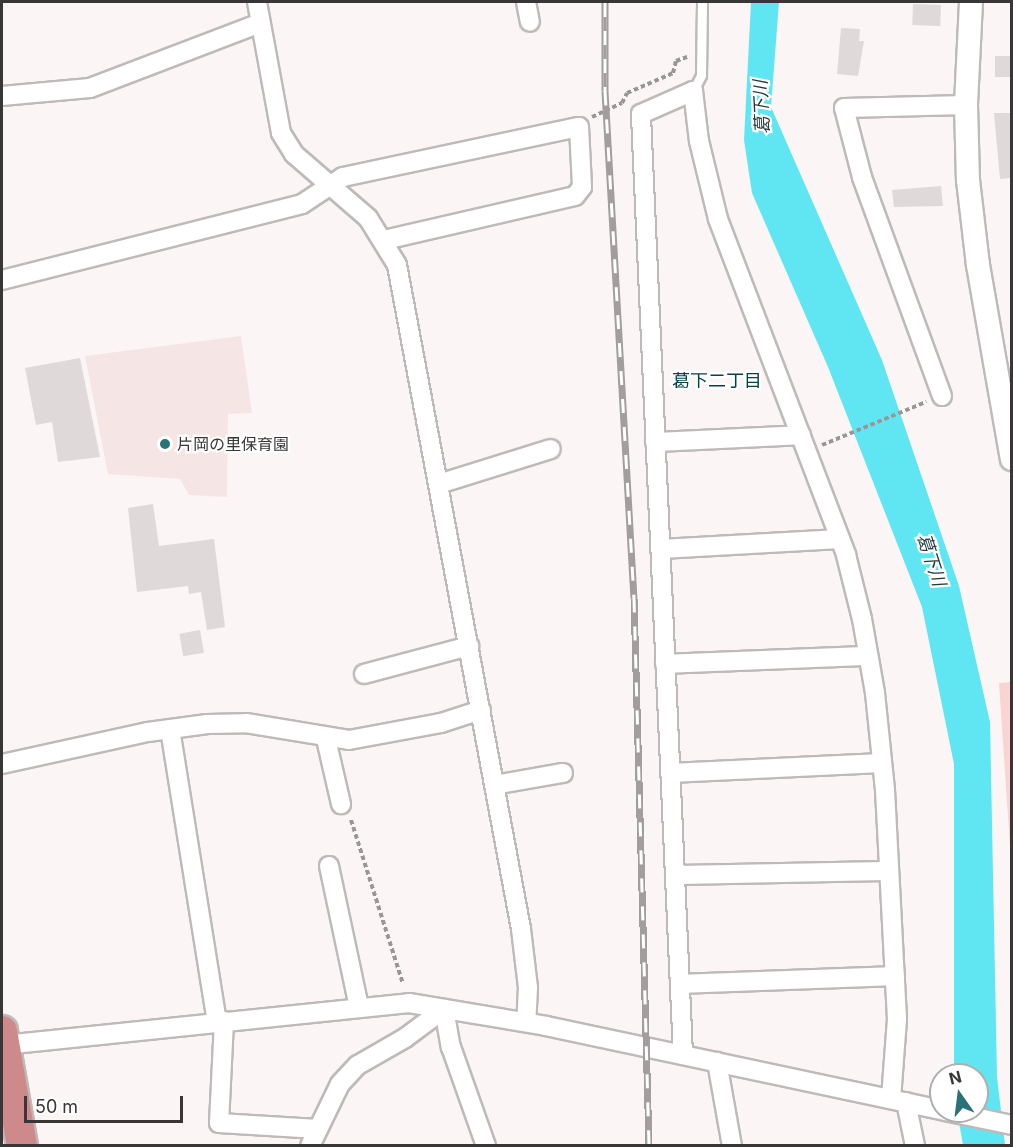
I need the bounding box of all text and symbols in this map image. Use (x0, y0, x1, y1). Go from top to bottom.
water label: 葛下川 (750, 79, 774, 135)
district label: 葛下二丁目 (672, 370, 762, 392)
place label: 片岡の里保育園 (177, 434, 289, 454)
marker: 片岡の里保育園 (158, 437, 172, 451)
water label: 葛下川 (912, 531, 950, 589)
north arrow (929, 1063, 989, 1123)
text: N (947, 1066, 963, 1089)
scale bar (27, 1084, 186, 1122)
text: 50 m (35, 1096, 78, 1117)

